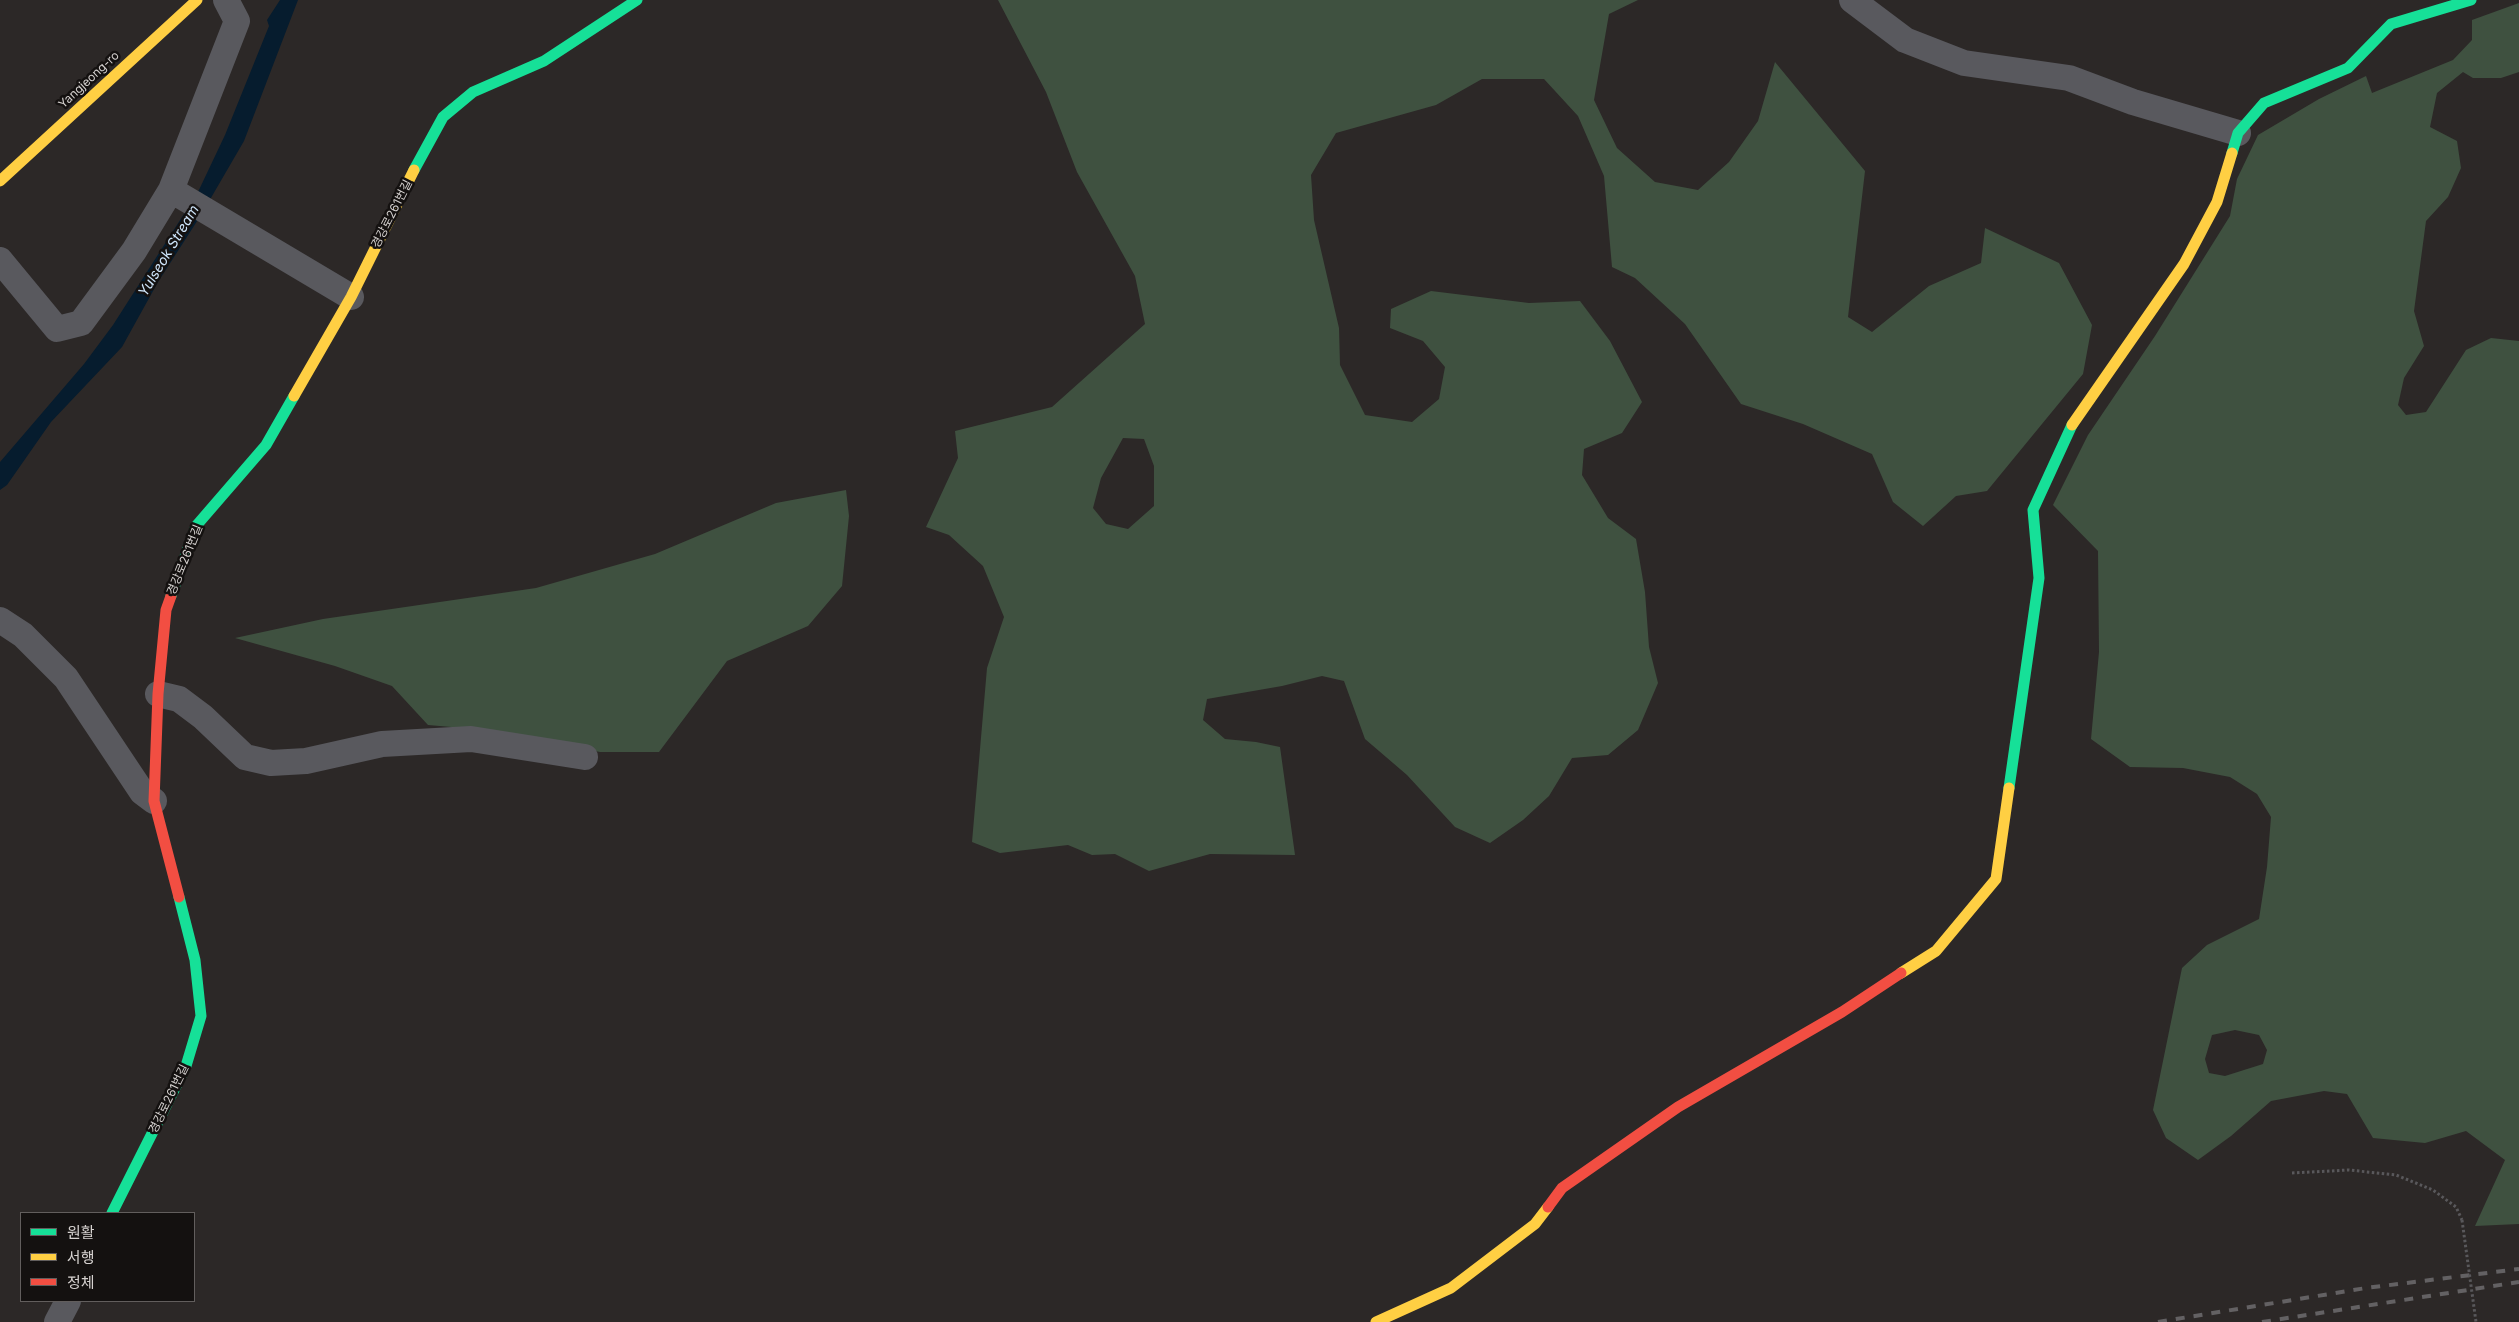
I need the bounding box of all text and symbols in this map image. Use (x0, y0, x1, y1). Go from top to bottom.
street label: Yangjeong-ro (56, 48, 122, 112)
street label: 경강로261번길 (369, 177, 415, 251)
water label: Yulseok Stream (135, 202, 203, 300)
street label: 경강로261번길 (164, 523, 206, 597)
street label: 경강로261번길 (146, 1062, 192, 1136)
legend (20, 1212, 195, 1302)
text: 원활 (67, 1223, 95, 1242)
text: 서행 (67, 1248, 95, 1267)
text: 정체 (67, 1273, 95, 1292)

